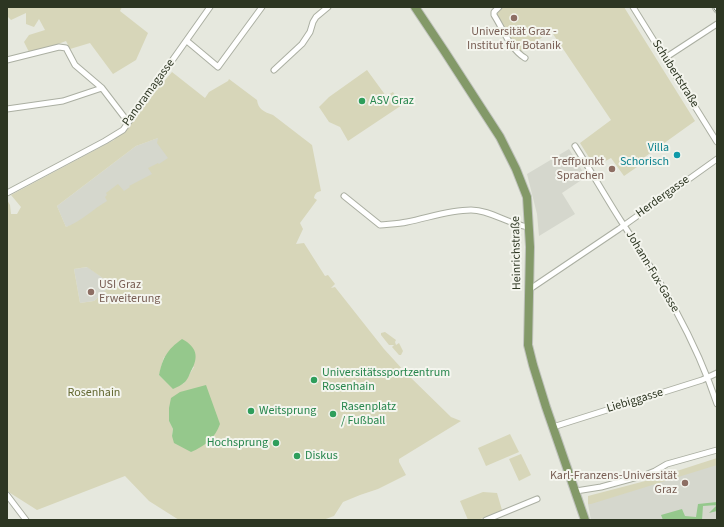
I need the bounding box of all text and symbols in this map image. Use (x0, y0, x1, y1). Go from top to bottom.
marker: Universität Graz - Institut für Botanik (509, 13, 519, 23)
place label: Universität Graz - Institut für Botanik (467, 25, 561, 53)
street label: Schubertstraße (648, 37, 702, 111)
street label: Panoramagasse (120, 57, 178, 129)
place label: ASV Graz (370, 94, 414, 108)
marker: ASV Graz (357, 96, 367, 106)
place label: Villa Schorisch (620, 141, 669, 169)
marker: Villa Schorisch (672, 150, 682, 160)
place label: Treffpunkt Sprachen (552, 155, 604, 183)
marker: Treffpunkt Sprachen (607, 164, 617, 174)
street label: Herdergasse (634, 173, 692, 221)
street label: Heinrichstraße (509, 216, 525, 290)
street label: Johann-Fux-Gasse (622, 229, 682, 315)
place label: USI Graz Erweiterung (99, 278, 160, 306)
marker: USI Graz Erweiterung (86, 287, 96, 297)
place label: Universitätssportzentrum Rosenhain (322, 366, 450, 394)
marker: Universitätssportzentrum Rosenhain (309, 375, 319, 385)
park label: Rosenhain (68, 386, 120, 400)
street label: Liebiggasse (605, 386, 665, 416)
place label: Rasenplatz / Fußball (341, 400, 396, 428)
place label: Weitsprung (259, 404, 316, 418)
marker: Weitsprung (246, 406, 256, 416)
marker: Rasenplatz / Fußball (328, 409, 338, 419)
place label: Hochsprung (207, 436, 268, 450)
marker: Hochsprung (271, 438, 281, 448)
place label: Diskus (305, 449, 338, 463)
marker: Diskus (292, 451, 302, 461)
place label: Karl-Franzens-Universität Graz (550, 469, 677, 497)
marker: Karl-Franzens-Universität Graz (680, 478, 690, 488)

